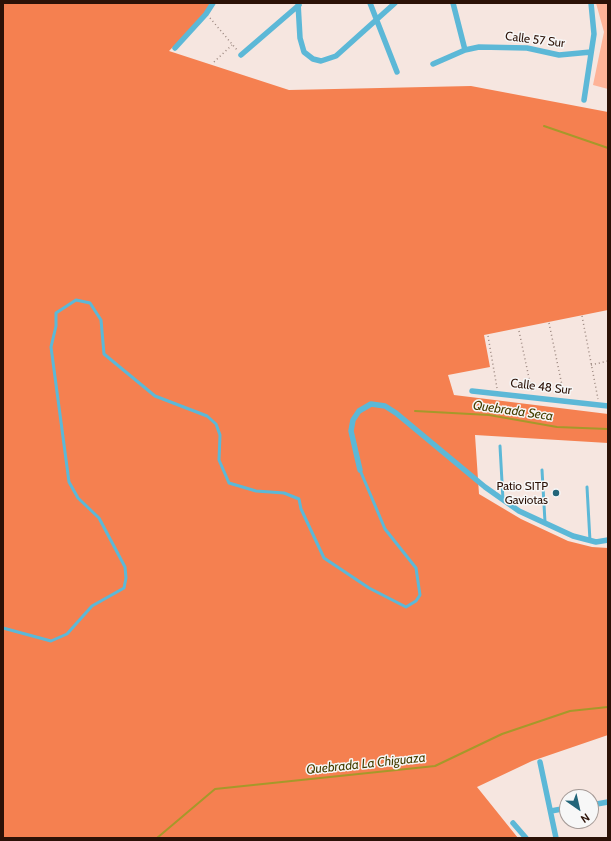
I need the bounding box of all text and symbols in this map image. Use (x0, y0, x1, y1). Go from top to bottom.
street label: Calle 57 Sur (504, 29, 566, 51)
street label: Calle 48 Sur (510, 376, 572, 398)
water label: Quebrada Seca (472, 398, 554, 424)
place label: Patio SITP Gaviotas (496, 479, 548, 507)
marker: Patio SITP Gaviotas (551, 488, 561, 498)
water label: Quebrada La Chiguaza (306, 750, 426, 778)
north arrow (559, 789, 599, 829)
text: N (578, 810, 592, 826)

